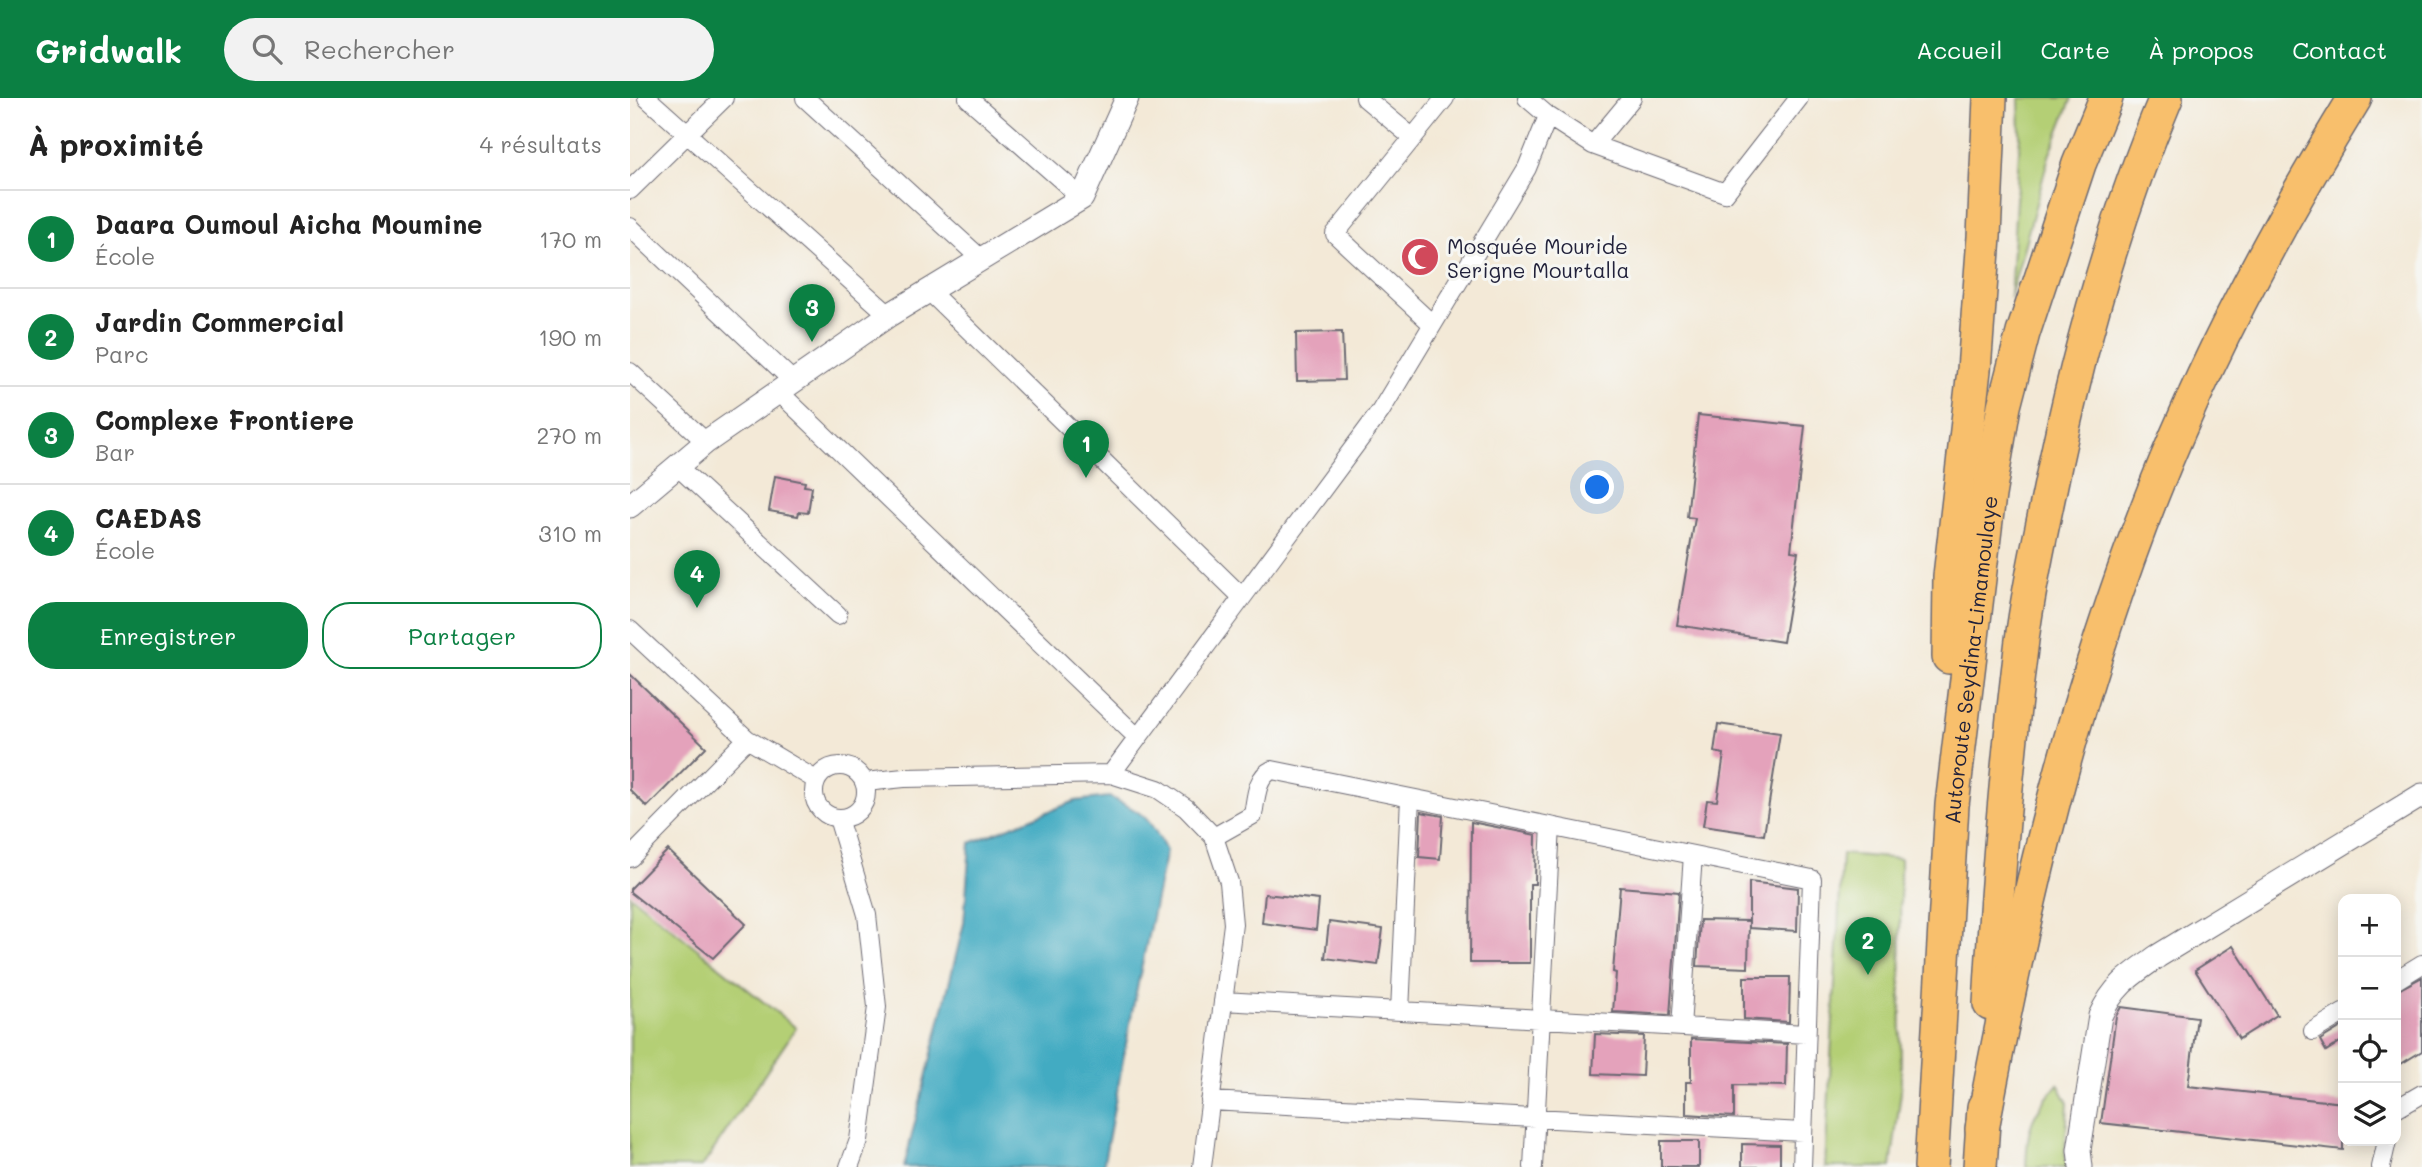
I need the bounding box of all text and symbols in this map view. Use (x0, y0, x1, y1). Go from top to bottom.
search box (224, 18, 714, 81)
text: Gridwalk (35, 28, 182, 71)
icon: search (248, 30, 286, 68)
text: Rechercher (304, 32, 455, 66)
text: Accueil (1916, 34, 2002, 65)
text: Carte (2040, 34, 2110, 65)
text: À propos (2148, 34, 2254, 65)
text: Contact (2292, 34, 2387, 65)
text: À proximité (28, 124, 204, 164)
text: 4 résultats (480, 129, 602, 159)
text: Daara Oumoul Aicha Moumine (95, 207, 483, 241)
text: 1 (46, 224, 56, 254)
text: 170 m (539, 224, 602, 254)
place label: Mosquée Mouride Serigne Mourtalla (1447, 232, 1630, 283)
mosque icon: Mosquée Mouride Serigne Mourtalla (1399, 236, 1441, 278)
text: École (95, 241, 155, 271)
pin: 3 (789, 284, 835, 342)
text: Jardin Commercial (95, 305, 344, 339)
text: 2 (45, 322, 57, 352)
text: 190 m (538, 322, 602, 352)
text: Parc (95, 339, 148, 369)
text: Complexe Frontiere (95, 403, 354, 437)
text: 3 (44, 420, 58, 450)
text: 270 m (537, 420, 602, 450)
pin: 1 (1063, 420, 1109, 478)
text: Bar (95, 437, 135, 467)
your location (1580, 470, 1614, 504)
street label: Autoroute Seydina-Limamoulaye (1937, 494, 2002, 825)
text: CAEDAS (95, 501, 202, 535)
text: 4 (44, 518, 58, 548)
text: 310 m (538, 518, 602, 548)
text: École (95, 535, 155, 565)
pin: 4 (674, 550, 720, 608)
button: Enregistrer (28, 602, 308, 669)
button: Partager (322, 602, 602, 669)
map controls (2338, 894, 2401, 1146)
button: + (2338, 894, 2401, 957)
pin: 2 (1845, 917, 1891, 975)
button: − (2338, 957, 2401, 1020)
button: locate (2338, 1020, 2401, 1083)
button: layers (2338, 1083, 2401, 1146)

